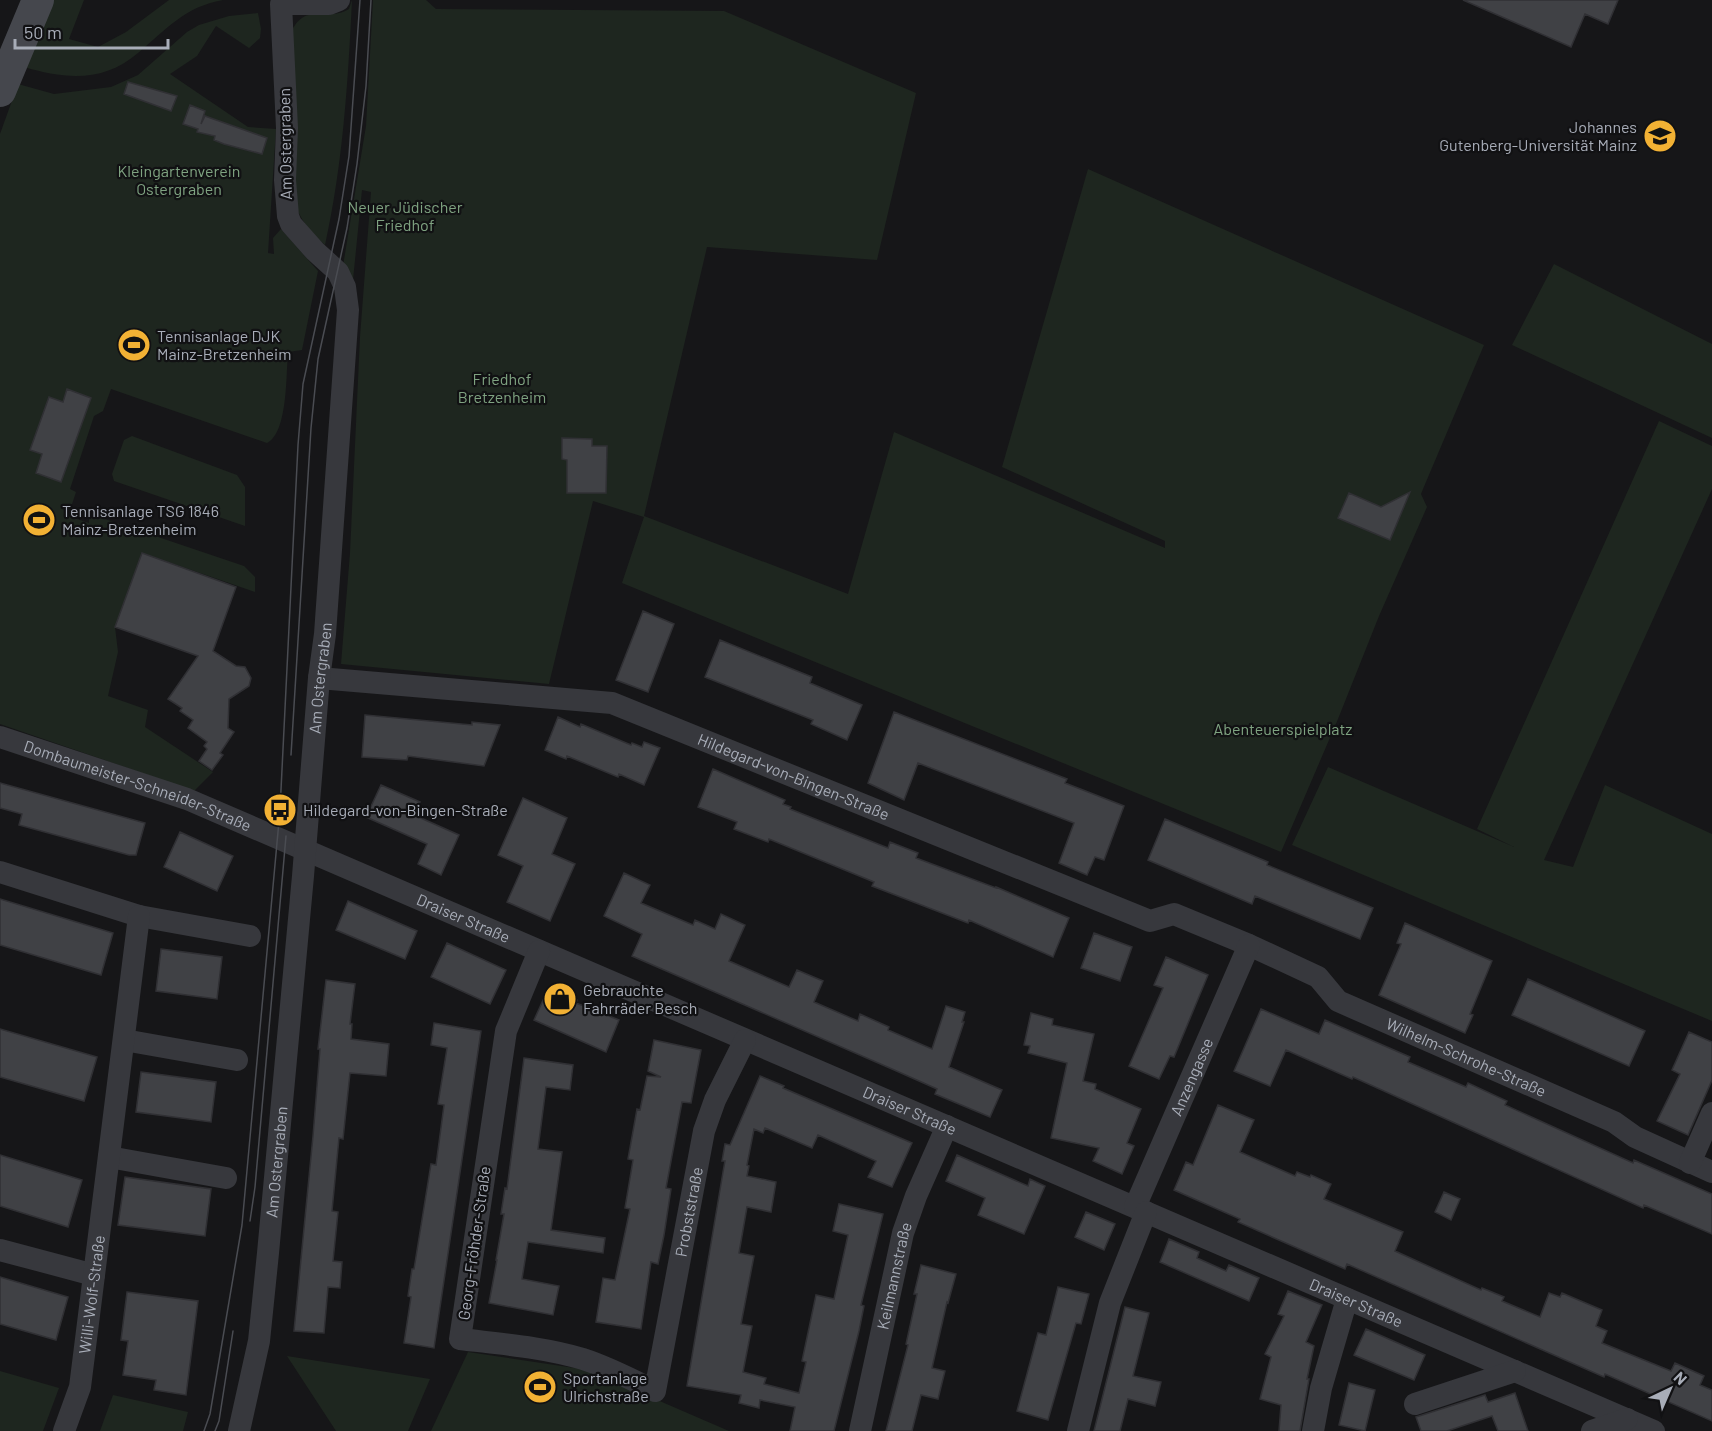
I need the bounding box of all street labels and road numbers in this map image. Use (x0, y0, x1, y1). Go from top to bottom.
street label: Am Ostergraben (274, 88, 295, 200)
street label: Am Ostergraben (305, 622, 335, 734)
street label: Hildegard-von-Bingen-Straße (695, 729, 892, 823)
street label: Dombaumeister-Schneider-Straße (22, 736, 255, 835)
street label: Draiser Straße (414, 889, 513, 946)
street label: Wilhelm-Schrohe-Straße (1383, 1013, 1549, 1100)
street label: Anzengasse (1166, 1035, 1216, 1118)
street label: Draiser Straße (860, 1081, 960, 1138)
street label: Am Ostergraben (261, 1105, 291, 1219)
street label: Georg-Fröhder-Straße (453, 1165, 494, 1321)
street label: Probststraße (671, 1165, 706, 1258)
street label: Keilmannstraße (872, 1219, 915, 1331)
street label: Willi-Wolf-Straße (74, 1234, 108, 1355)
street label: Draiser Straße (1307, 1274, 1406, 1331)

